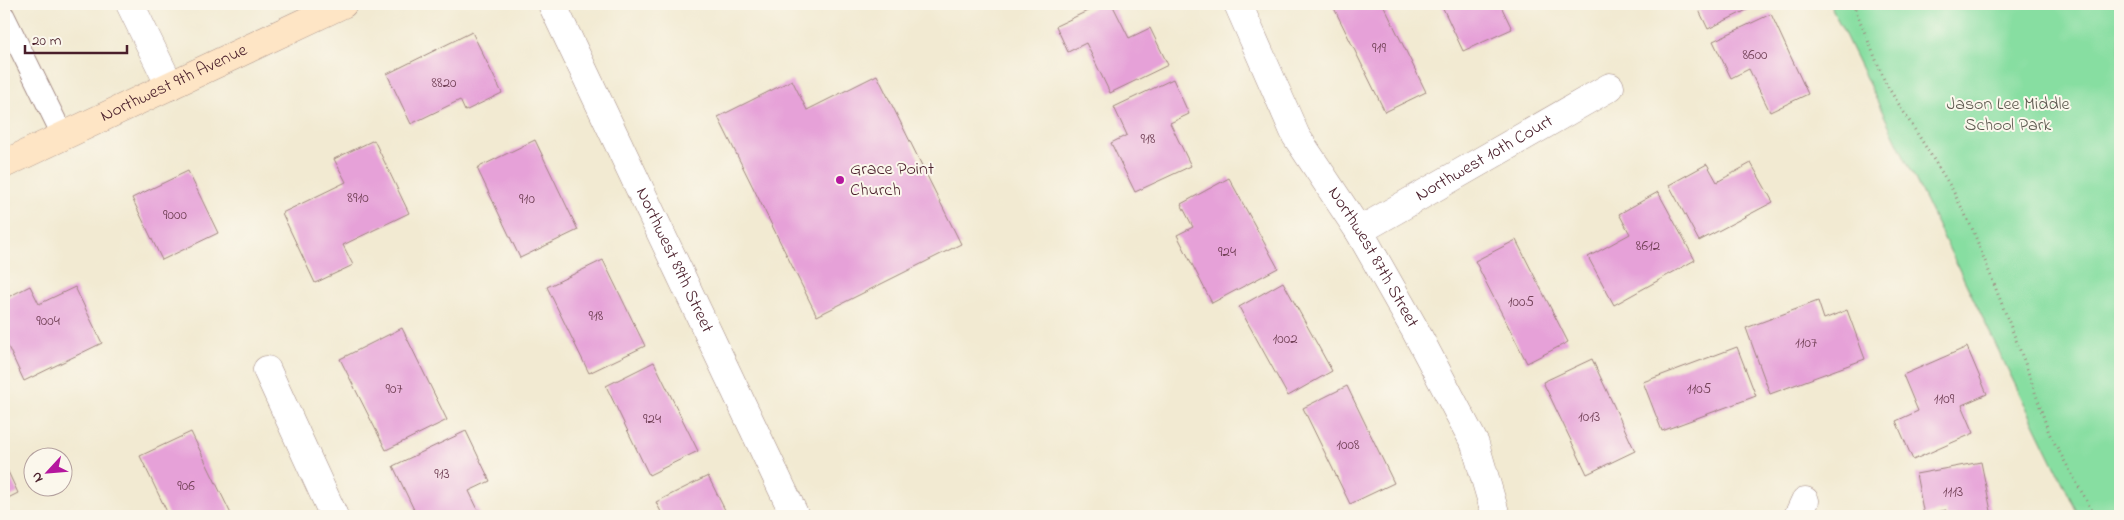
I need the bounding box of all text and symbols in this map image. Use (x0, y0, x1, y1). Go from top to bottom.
scale bar (25, 22, 128, 54)
text: 20 m (32, 30, 62, 52)
house number: 919 (1372, 37, 1386, 59)
street label: Northwest 9th Avenue (96, 38, 253, 130)
house number: 8600 (1742, 44, 1768, 66)
house number: 8820 (431, 72, 457, 94)
park label: Jason Lee Middle School Park (1946, 92, 2071, 139)
street label: Northwest 10th Court (1411, 109, 1559, 209)
house number: 918 (1141, 128, 1156, 150)
place label: Grace Point Church (850, 157, 934, 204)
marker: Grace Point Church (834, 174, 846, 186)
street label: Northwest 87th Street (1320, 182, 1425, 333)
street label: Northwest 89th Street (628, 184, 719, 338)
house number: 8910 (347, 187, 369, 209)
house number: 910 (519, 188, 535, 210)
house number: 9000 (163, 204, 187, 226)
house number: 8612 (1636, 235, 1661, 257)
house number: 924 (1218, 241, 1236, 263)
house number: 1005 (1508, 291, 1535, 313)
house number: 918 (589, 305, 604, 327)
house number: 9004 (36, 310, 60, 332)
house number: 1002 (1272, 328, 1298, 350)
house number: 1107 (1795, 332, 1817, 354)
house number: 907 (385, 378, 403, 400)
house number: 1105 (1687, 378, 1712, 400)
house number: 1109 (1934, 388, 1955, 410)
house number: 1013 (1578, 406, 1600, 428)
house number: 924 (643, 408, 661, 430)
house number: 1008 (1336, 434, 1360, 456)
north arrow (22, 448, 72, 498)
house number: 913 (434, 463, 450, 485)
text: N (26, 468, 49, 486)
house number: 906 (177, 475, 195, 497)
house number: 1113 (1943, 481, 1963, 503)

